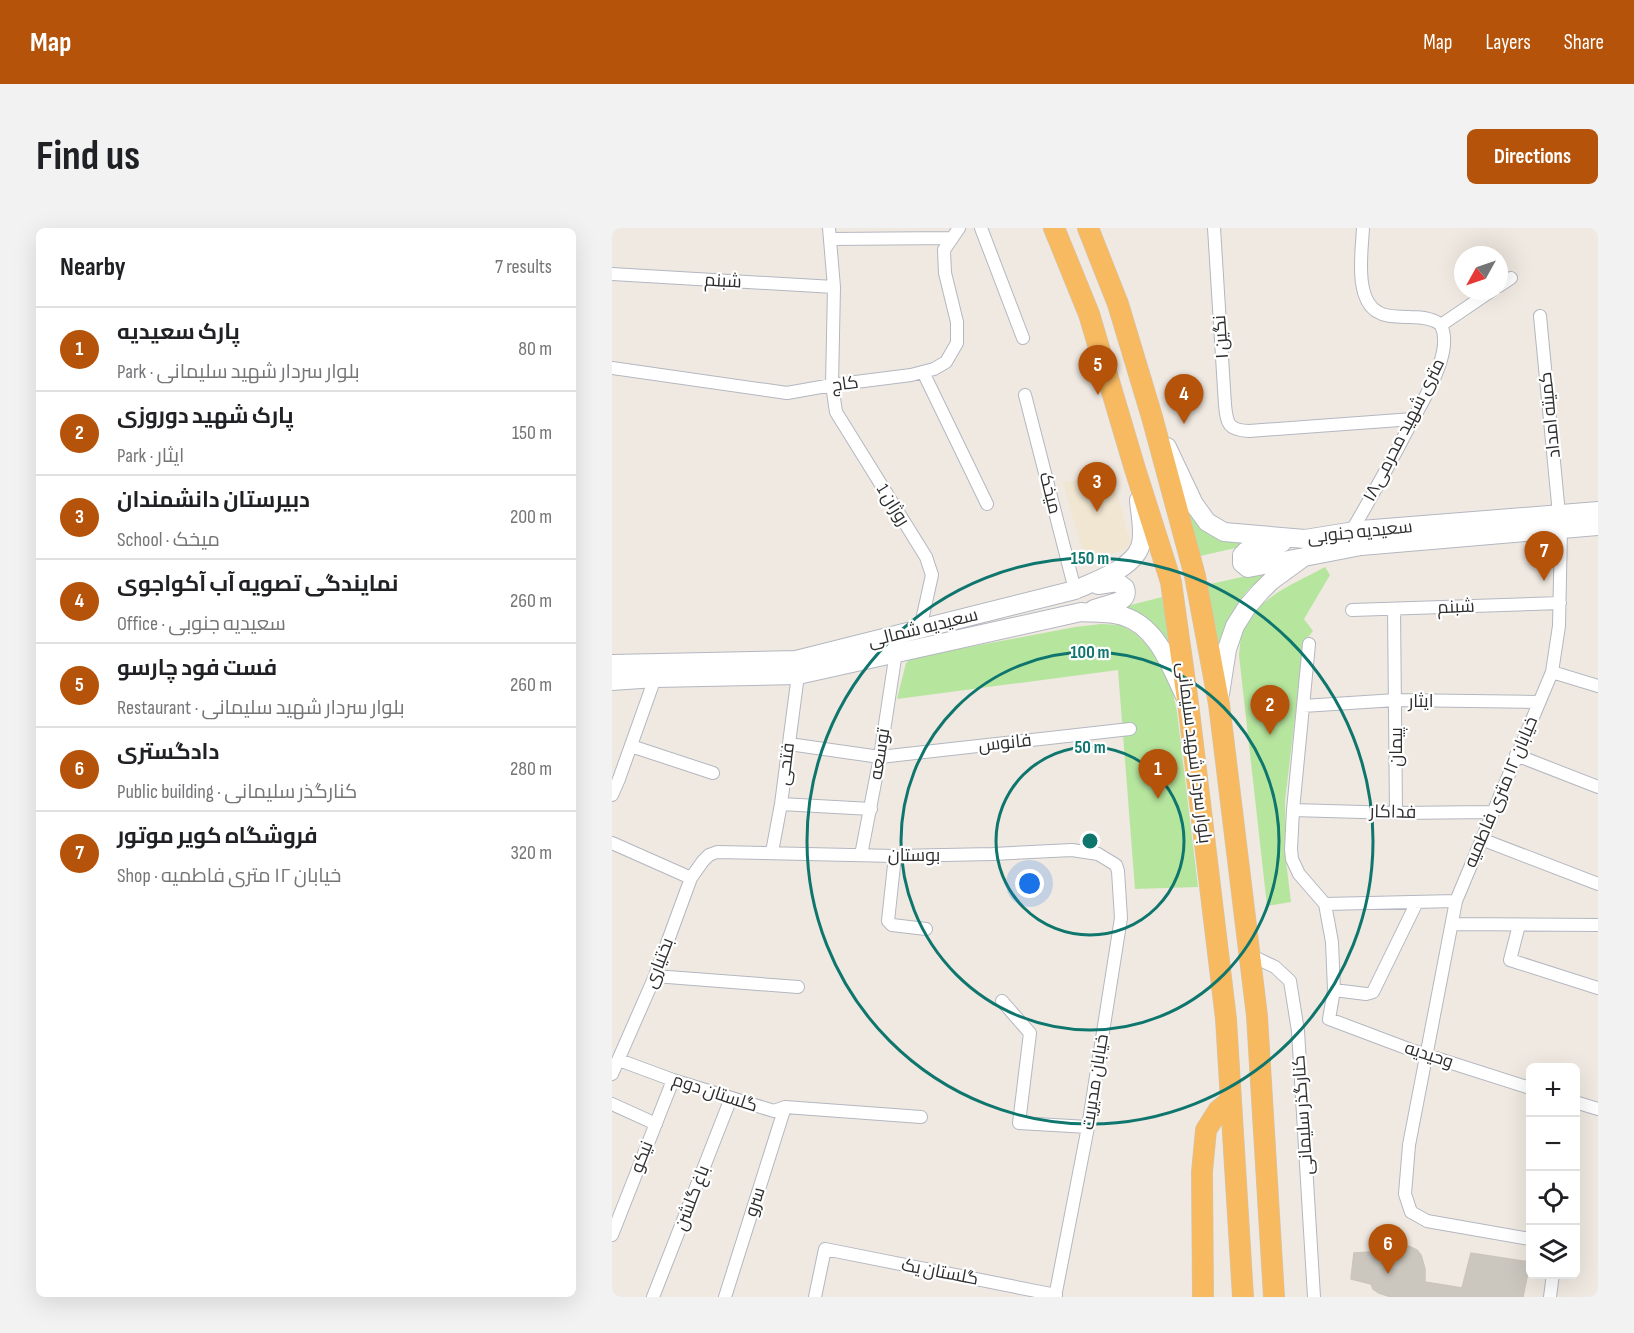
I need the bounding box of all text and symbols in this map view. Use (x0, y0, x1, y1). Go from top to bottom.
text: Map (30, 26, 71, 59)
text: Map (1423, 30, 1452, 55)
text: Layers (1485, 30, 1531, 55)
text: Share (1564, 30, 1604, 55)
button: Directions (1467, 129, 1598, 184)
text: Find us (36, 131, 140, 182)
north arrow (1454, 246, 1508, 300)
text: Nearby (60, 252, 126, 283)
text: 7 results (495, 255, 552, 279)
street label: شبنم (704, 270, 742, 293)
street label: نگین ۱ (1209, 314, 1233, 360)
text: پارک سعیدیه (117, 319, 240, 346)
text: 1 (76, 337, 83, 361)
text: 80 m (518, 337, 552, 361)
pin: 5 (1078, 346, 1118, 395)
street label: ۱۸متری شهید محرمی (1359, 355, 1449, 505)
text: Park · بلوار سردار شهید سلیمانی (117, 360, 360, 384)
street label: کمیته امداد (1535, 371, 1565, 459)
street label: کاج (830, 372, 860, 397)
pin: 4 (1164, 374, 1204, 424)
text: پارک شهید دوروزی (117, 403, 294, 430)
text: 2 (75, 421, 84, 445)
text: 150 m (512, 421, 552, 445)
text: Park · ایثار (117, 444, 184, 468)
pin: 3 (1078, 462, 1116, 512)
street label: میخک (1035, 470, 1065, 516)
street label: روژان 1 (872, 480, 914, 530)
text: دبیرستان دانشمندان (117, 487, 310, 514)
text: 3 (75, 505, 84, 529)
text: 200 m (510, 505, 552, 529)
street label: سعیدیه جنوبی (1306, 516, 1414, 548)
text: School · میخک (117, 528, 220, 552)
pin: 7 (1524, 532, 1564, 581)
text: 150 m (1071, 548, 1109, 569)
text: نمایندگی تصویه آب آکواجوی (117, 571, 398, 598)
text: 4 (75, 589, 84, 613)
text: 260 m (510, 589, 552, 613)
street label: شبنم (1437, 596, 1475, 619)
street label: سعیدیه شمالی (866, 604, 980, 652)
text: Office · سعیدیه جنوبی (117, 612, 286, 636)
text: 100 m (1071, 642, 1110, 663)
text: فست فود چارسو (117, 655, 277, 682)
street label: بلوار سردار شهید سلیمانی (1172, 661, 1216, 845)
text: 5 (75, 673, 84, 697)
text: 260 m (510, 673, 552, 697)
pin: 2 (1250, 686, 1290, 735)
street label: ایثار (1408, 691, 1433, 712)
text: Restaurant · بلوار سردار شهید سلیمانی (117, 696, 405, 720)
street label: خیابان ۱۲ متری فاطمیه (1460, 713, 1542, 871)
street label: توسعه (866, 727, 894, 781)
street label: پیمان (1386, 727, 1408, 767)
street label: فانوس (977, 730, 1033, 756)
text: 50 m (1074, 737, 1106, 758)
text: دادگستری (117, 739, 219, 766)
street label: فتحی (773, 741, 799, 787)
pin: 1 (1138, 750, 1178, 799)
text: 6 (75, 757, 84, 781)
text: 280 m (510, 757, 552, 781)
text: Public building · کنارگذر سلیمانی (117, 780, 357, 804)
street label: فداکار (1368, 801, 1417, 823)
text: فروشگاه کویر موتور (117, 823, 318, 850)
centre of rings (1080, 831, 1100, 851)
text: 7 (75, 841, 84, 865)
text: 320 m (510, 841, 552, 865)
street label: بوستان (888, 845, 940, 866)
text: Shop · خیابان ۱۲ متری فاطمیه (117, 864, 341, 888)
your location (1015, 869, 1044, 898)
street label: بختیاری (640, 935, 678, 991)
street label: خیابان مدیریت (1077, 1033, 1113, 1131)
street label: وحیدیه (1402, 1037, 1456, 1073)
street label: کنارگذر سلیمانی (1288, 1054, 1318, 1176)
map controls (1526, 1063, 1580, 1279)
button: + (1526, 1063, 1580, 1117)
street label: گلستان دوم (669, 1069, 760, 1118)
button: − (1526, 1117, 1580, 1171)
street label: نیکو (626, 1138, 658, 1176)
street label: باغ گلشن (670, 1162, 715, 1234)
button: locate (1526, 1171, 1580, 1225)
street label: سرو (740, 1185, 770, 1219)
pin: 6 (1368, 1224, 1408, 1274)
button: layers (1526, 1225, 1580, 1279)
street label: گلستان یک (900, 1254, 980, 1290)

